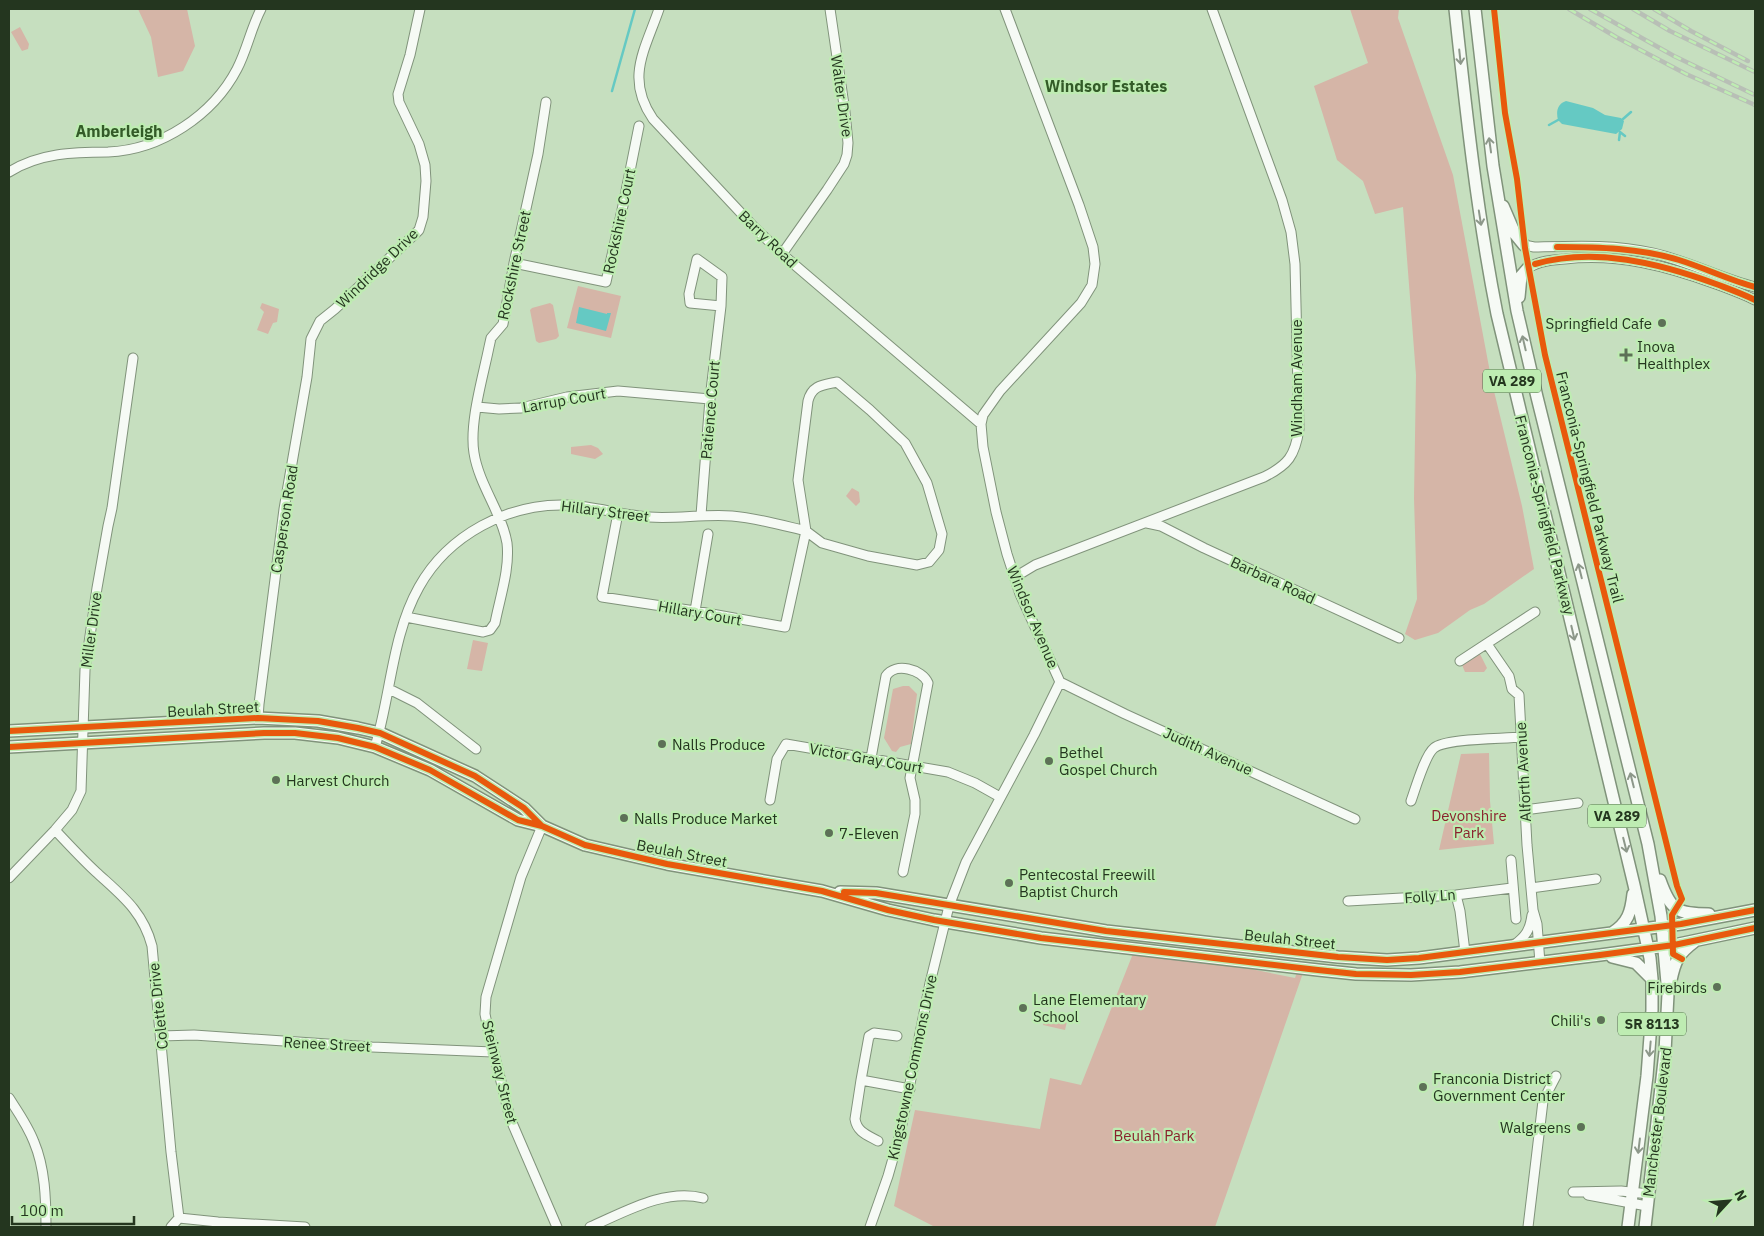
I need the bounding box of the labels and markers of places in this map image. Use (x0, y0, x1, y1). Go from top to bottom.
place label: Springfield Cafe (1545, 314, 1652, 333)
marker: Springfield Cafe (1656, 317, 1668, 329)
place label: Inova Healthplex (1637, 337, 1710, 373)
marker: Inova Healthplex (1619, 348, 1633, 362)
place label: Nalls Produce (672, 735, 765, 754)
marker: Nalls Produce (656, 738, 668, 750)
place label: Bethel Gospel Church (1059, 743, 1158, 779)
marker: Bethel Gospel Church (1043, 755, 1055, 767)
place label: Harvest Church (286, 771, 390, 790)
marker: Harvest Church (270, 774, 282, 786)
place label: Nalls Produce Market (634, 809, 778, 828)
marker: Nalls Produce Market (618, 812, 630, 824)
place label: 7-Eleven (839, 824, 899, 843)
marker: 7-Eleven (823, 827, 835, 839)
place label: Pentecostal Freewill Baptist Church (1019, 865, 1155, 901)
marker: Pentecostal Freewill Baptist Church (1003, 877, 1015, 889)
place label: Firebirds (1647, 978, 1707, 997)
marker: Firebirds (1711, 981, 1723, 993)
place label: Lane Elementary School (1033, 990, 1147, 1026)
marker: Lane Elementary School (1017, 1002, 1029, 1014)
place label: Chili's (1551, 1011, 1591, 1030)
marker: Chili's (1595, 1014, 1607, 1026)
place label: Franconia District Government Center (1433, 1069, 1565, 1105)
marker: Franconia District Government Center (1417, 1081, 1429, 1093)
place label: Walgreens (1500, 1118, 1571, 1137)
marker: Walgreens (1575, 1121, 1587, 1133)

